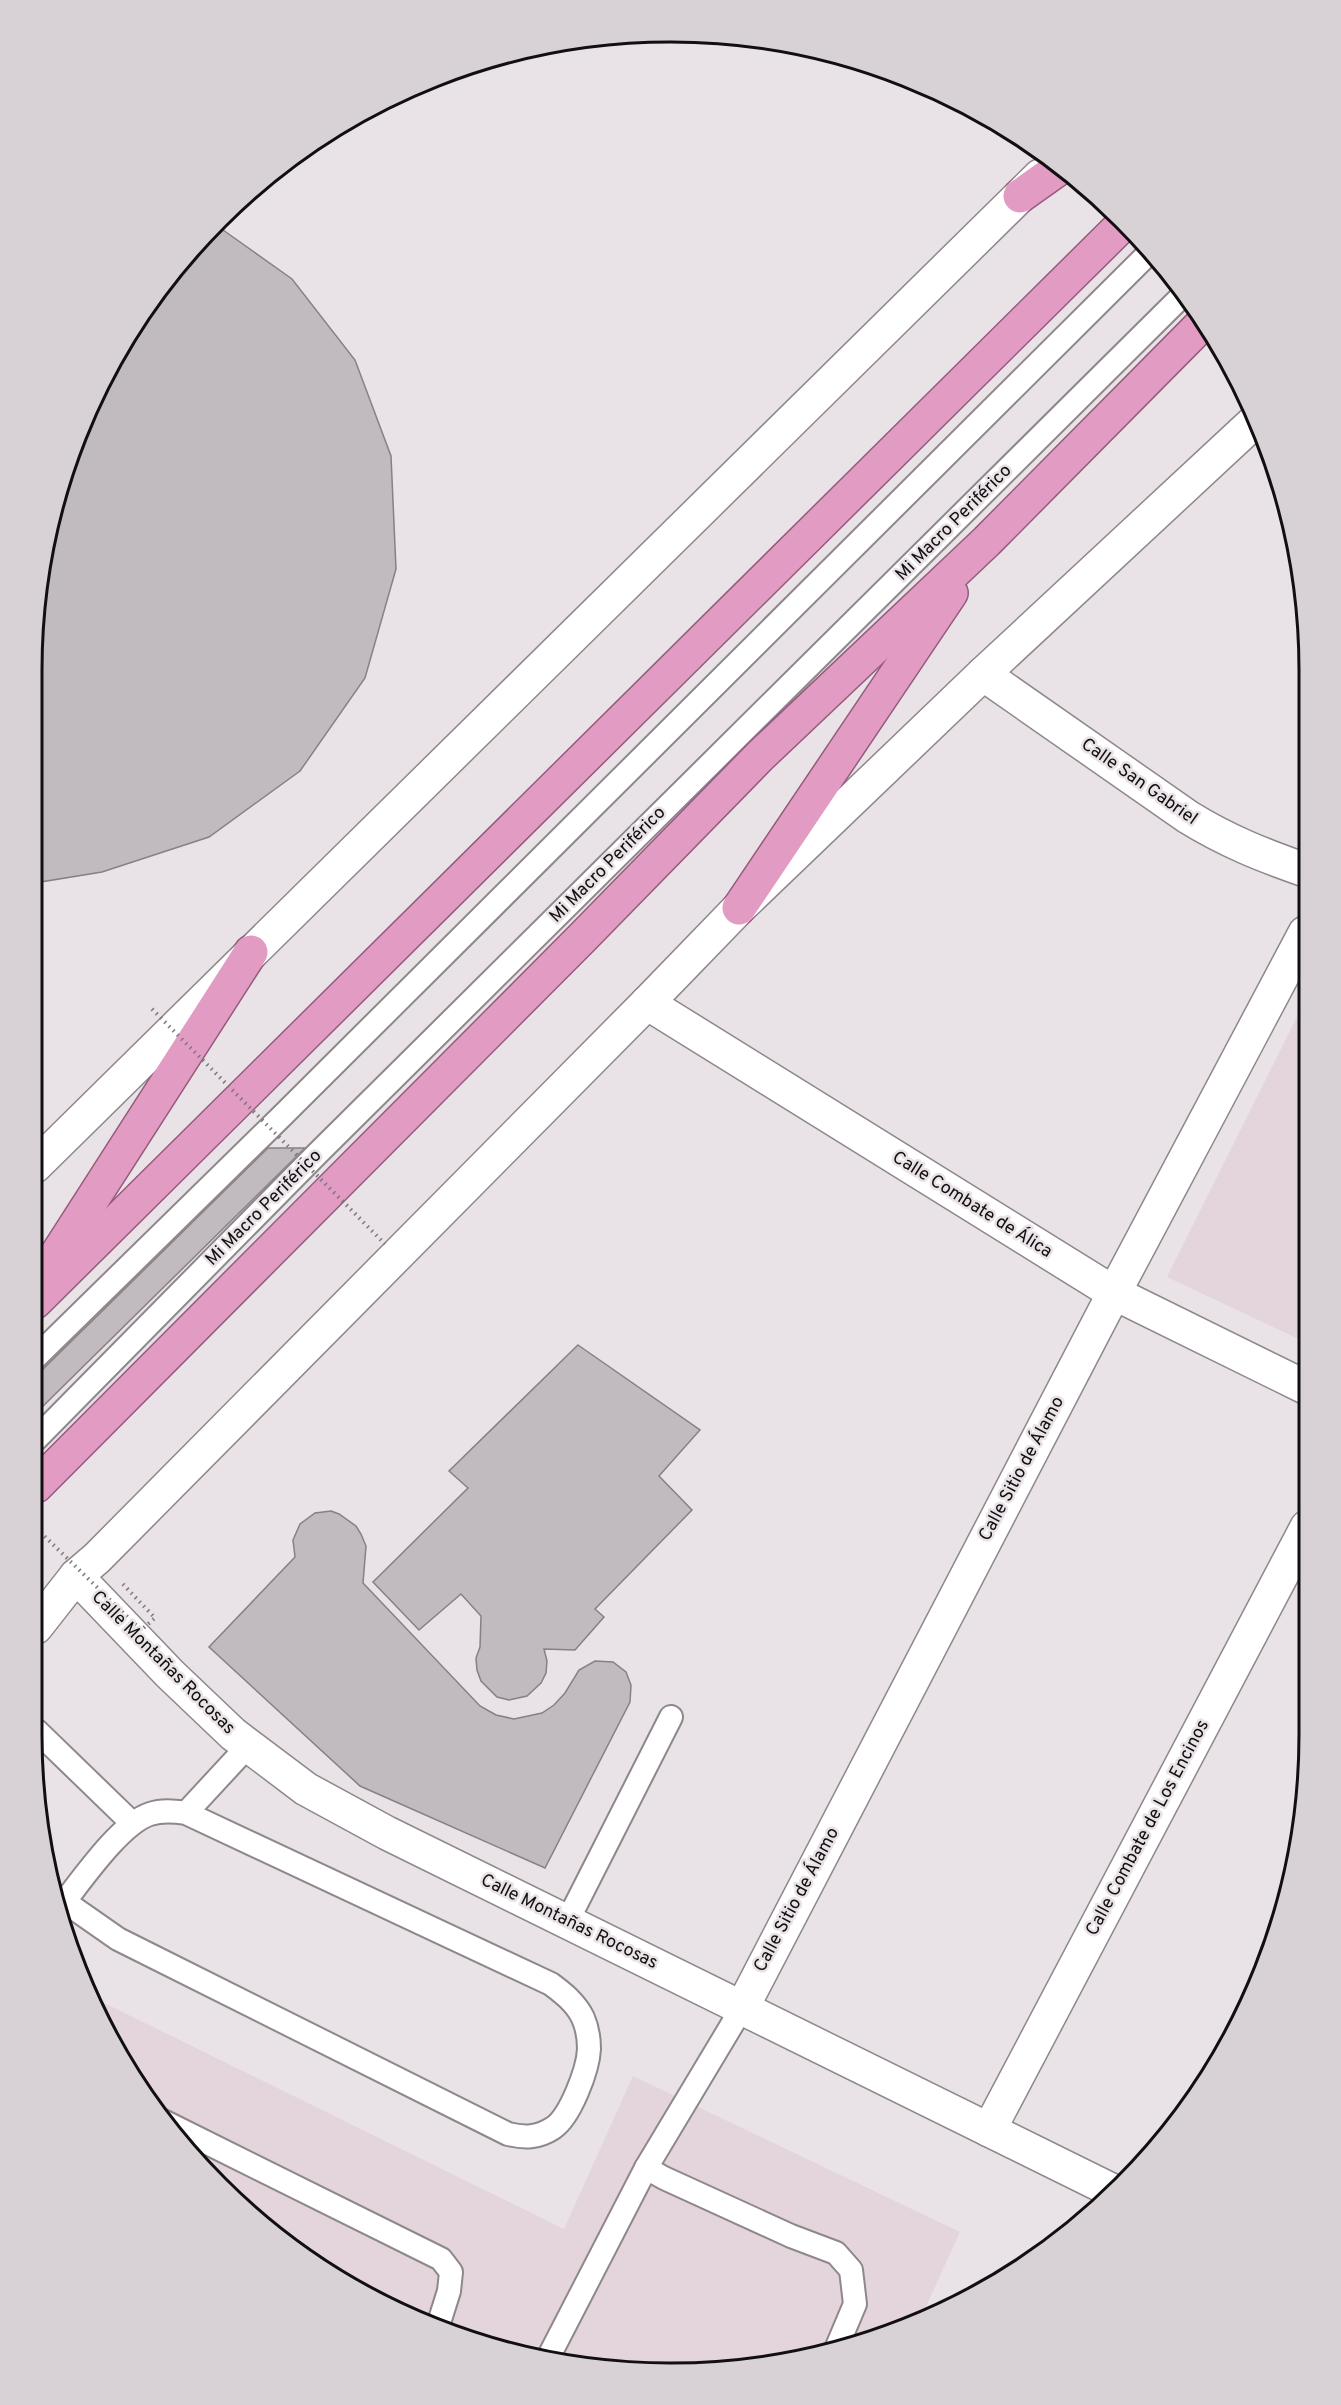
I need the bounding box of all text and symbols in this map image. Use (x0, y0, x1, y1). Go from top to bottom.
street label: Mi Macro Periférico (891, 460, 1017, 586)
street label: Calle San Gabriel (1076, 733, 1202, 831)
street label: Mi Macro Periférico (545, 802, 671, 928)
street label: Mi Macro Periférico (201, 1145, 327, 1271)
street label: Calle Combate de Álica (888, 1145, 1057, 1264)
street label: Calle Sitio de Álamo (972, 1392, 1070, 1545)
street label: Calle Montañas Rocosas (86, 1586, 240, 1740)
street label: Calle Combate de Los Encinos (1081, 1716, 1215, 1940)
street label: Calle Sitio de Álamo (747, 1823, 845, 1976)
street label: Calle Montañas Rocosas (477, 1869, 661, 1975)

